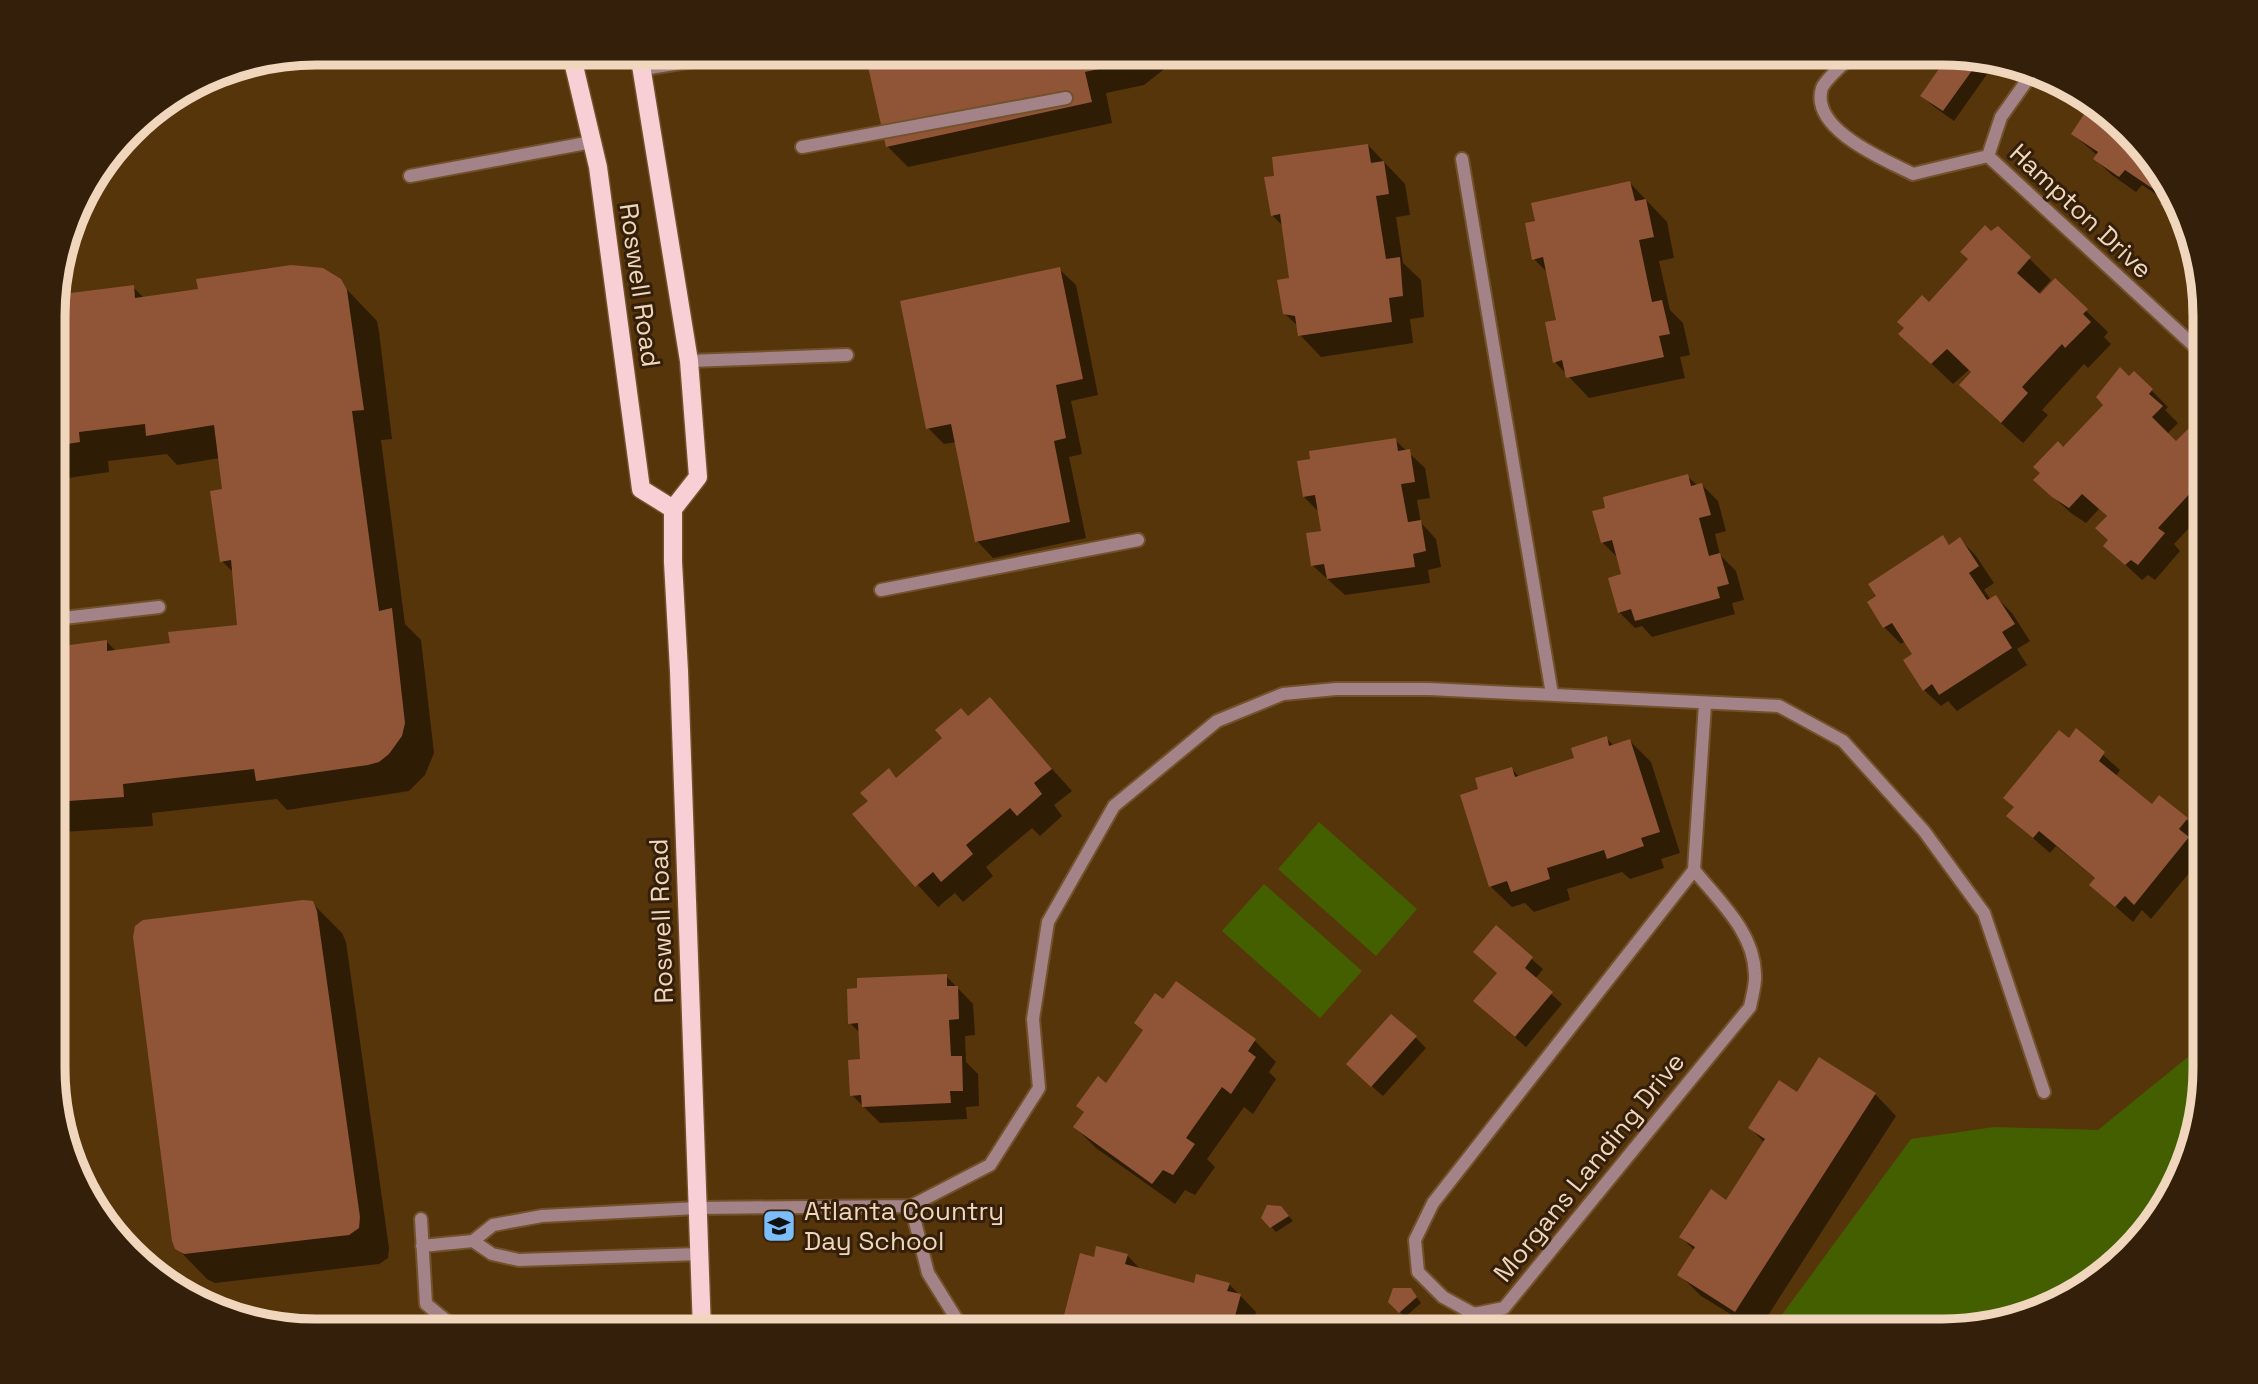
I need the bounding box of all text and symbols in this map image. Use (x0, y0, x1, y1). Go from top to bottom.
street label: Hampton Drive (2002, 136, 2160, 286)
street label: Roswell Road (612, 201, 668, 369)
street label: Roswell Road (641, 838, 681, 1004)
street label: Morgans Landing Drive (1486, 1045, 1692, 1289)
place label: Atlanta Country Day School (804, 1194, 1004, 1258)
school or university icon: Atlanta Country Day School (760, 1207, 798, 1245)

